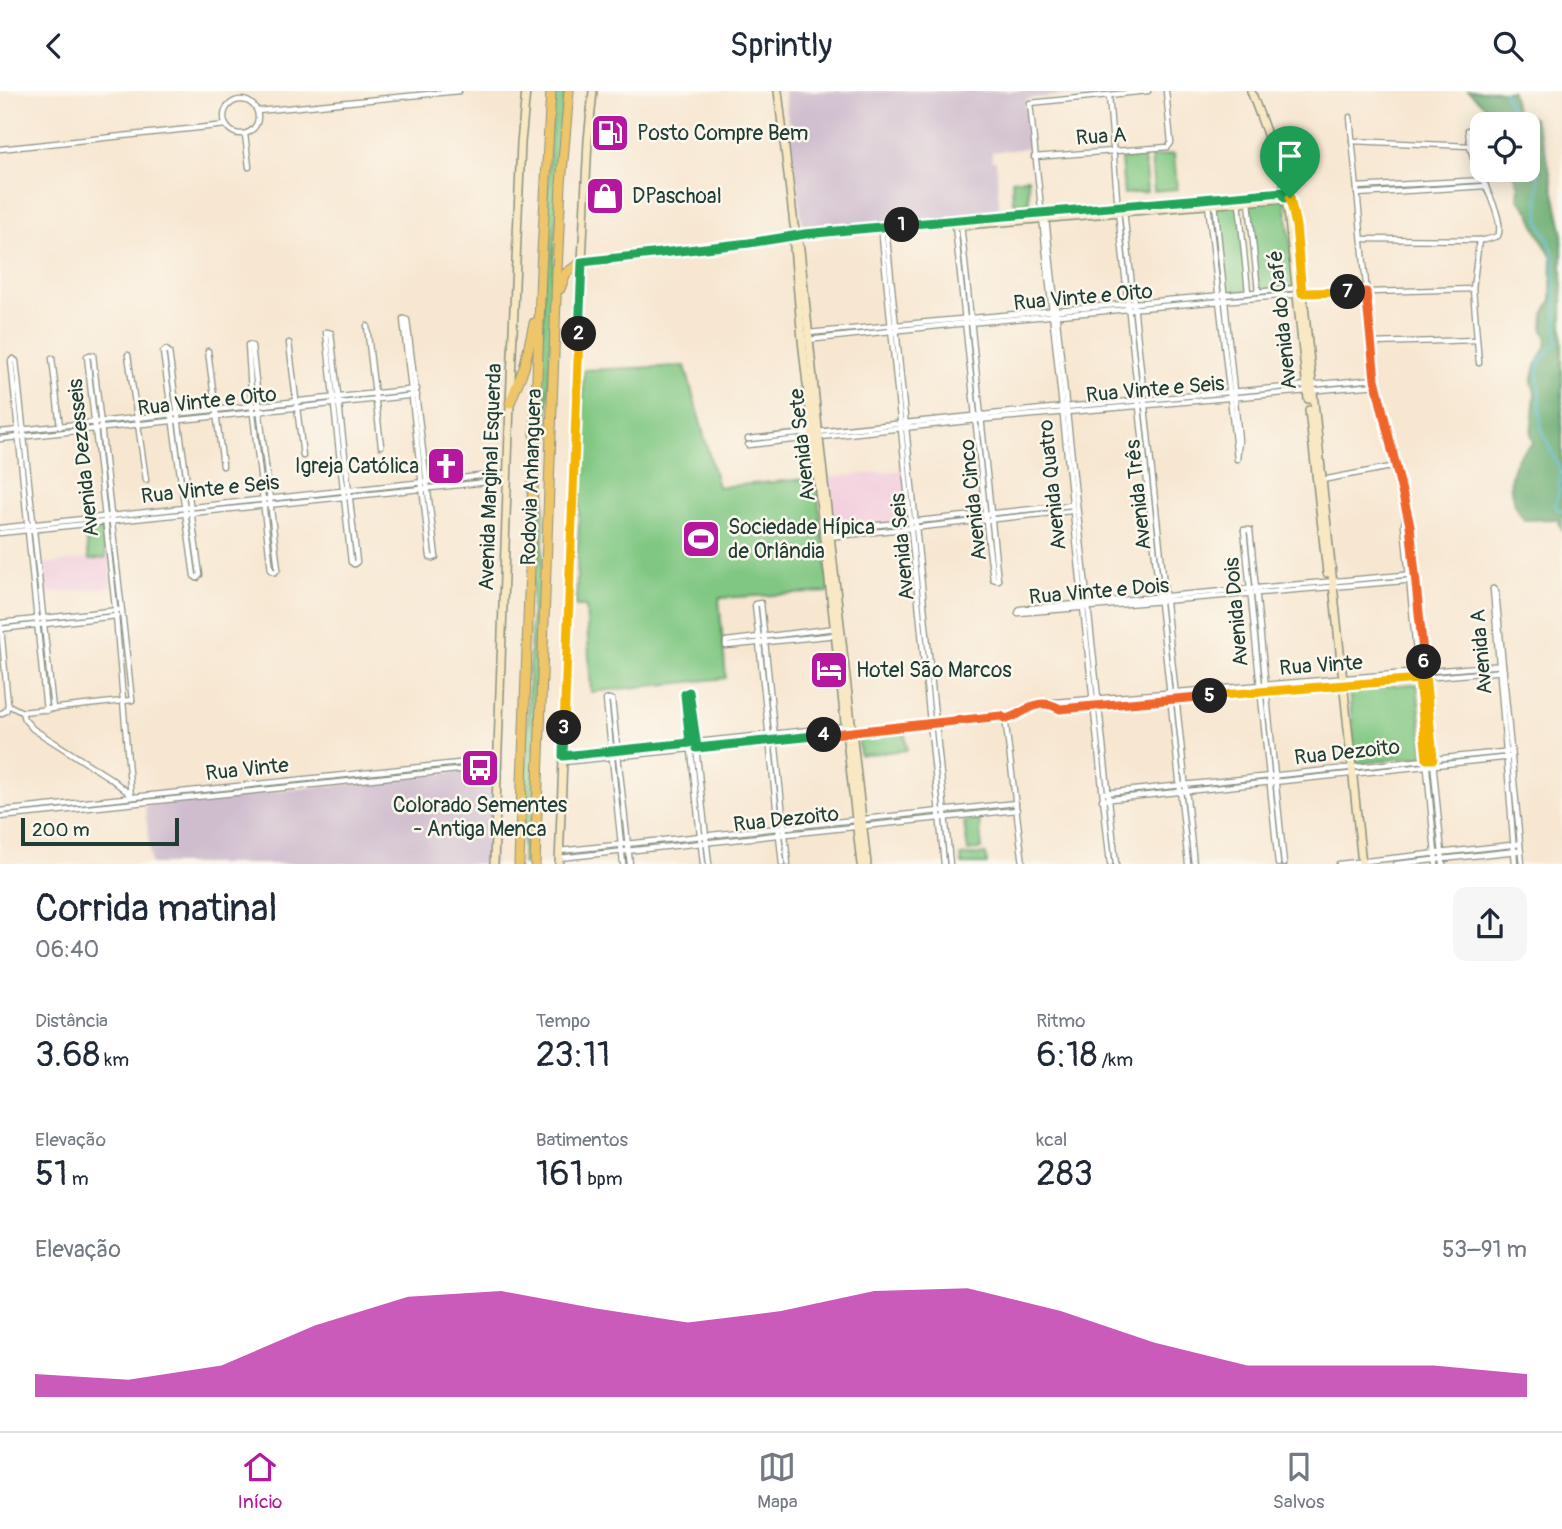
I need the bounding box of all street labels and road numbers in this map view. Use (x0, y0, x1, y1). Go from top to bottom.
street label: Rua A (1075, 121, 1127, 152)
street label: Avenida do Café (1262, 249, 1303, 391)
street label: Rua Vinte e Oito (1012, 278, 1154, 317)
street label: Avenida Marginal Esquerda (473, 363, 508, 591)
street label: Rua Vinte e Seis (1085, 370, 1226, 409)
street label: Avenida Dezesseis (62, 377, 105, 538)
street label: Rua Vinte e Oito (136, 381, 278, 422)
street label: Avenida Sete (783, 387, 822, 503)
street label: Rodovia Anhanguera (515, 388, 548, 566)
street label: Avenida Quatro (1032, 418, 1073, 552)
street label: Avenida Cinco (954, 438, 993, 562)
street label: Avenida Três (1119, 438, 1158, 552)
street label: Rua Vinte e Seis (140, 469, 281, 510)
street label: Avenida Seis (884, 492, 921, 602)
street label: Avenida Dois (1218, 556, 1255, 668)
street label: Rua Vinte e Dois (1028, 572, 1171, 611)
street label: Avenida A (1464, 608, 1499, 696)
street label: Rua Vinte (1278, 649, 1364, 682)
street label: Rua Dezoito (1293, 734, 1401, 771)
street label: Rua Vinte (204, 752, 291, 787)
street label: Rua Dezoito (732, 801, 840, 838)

